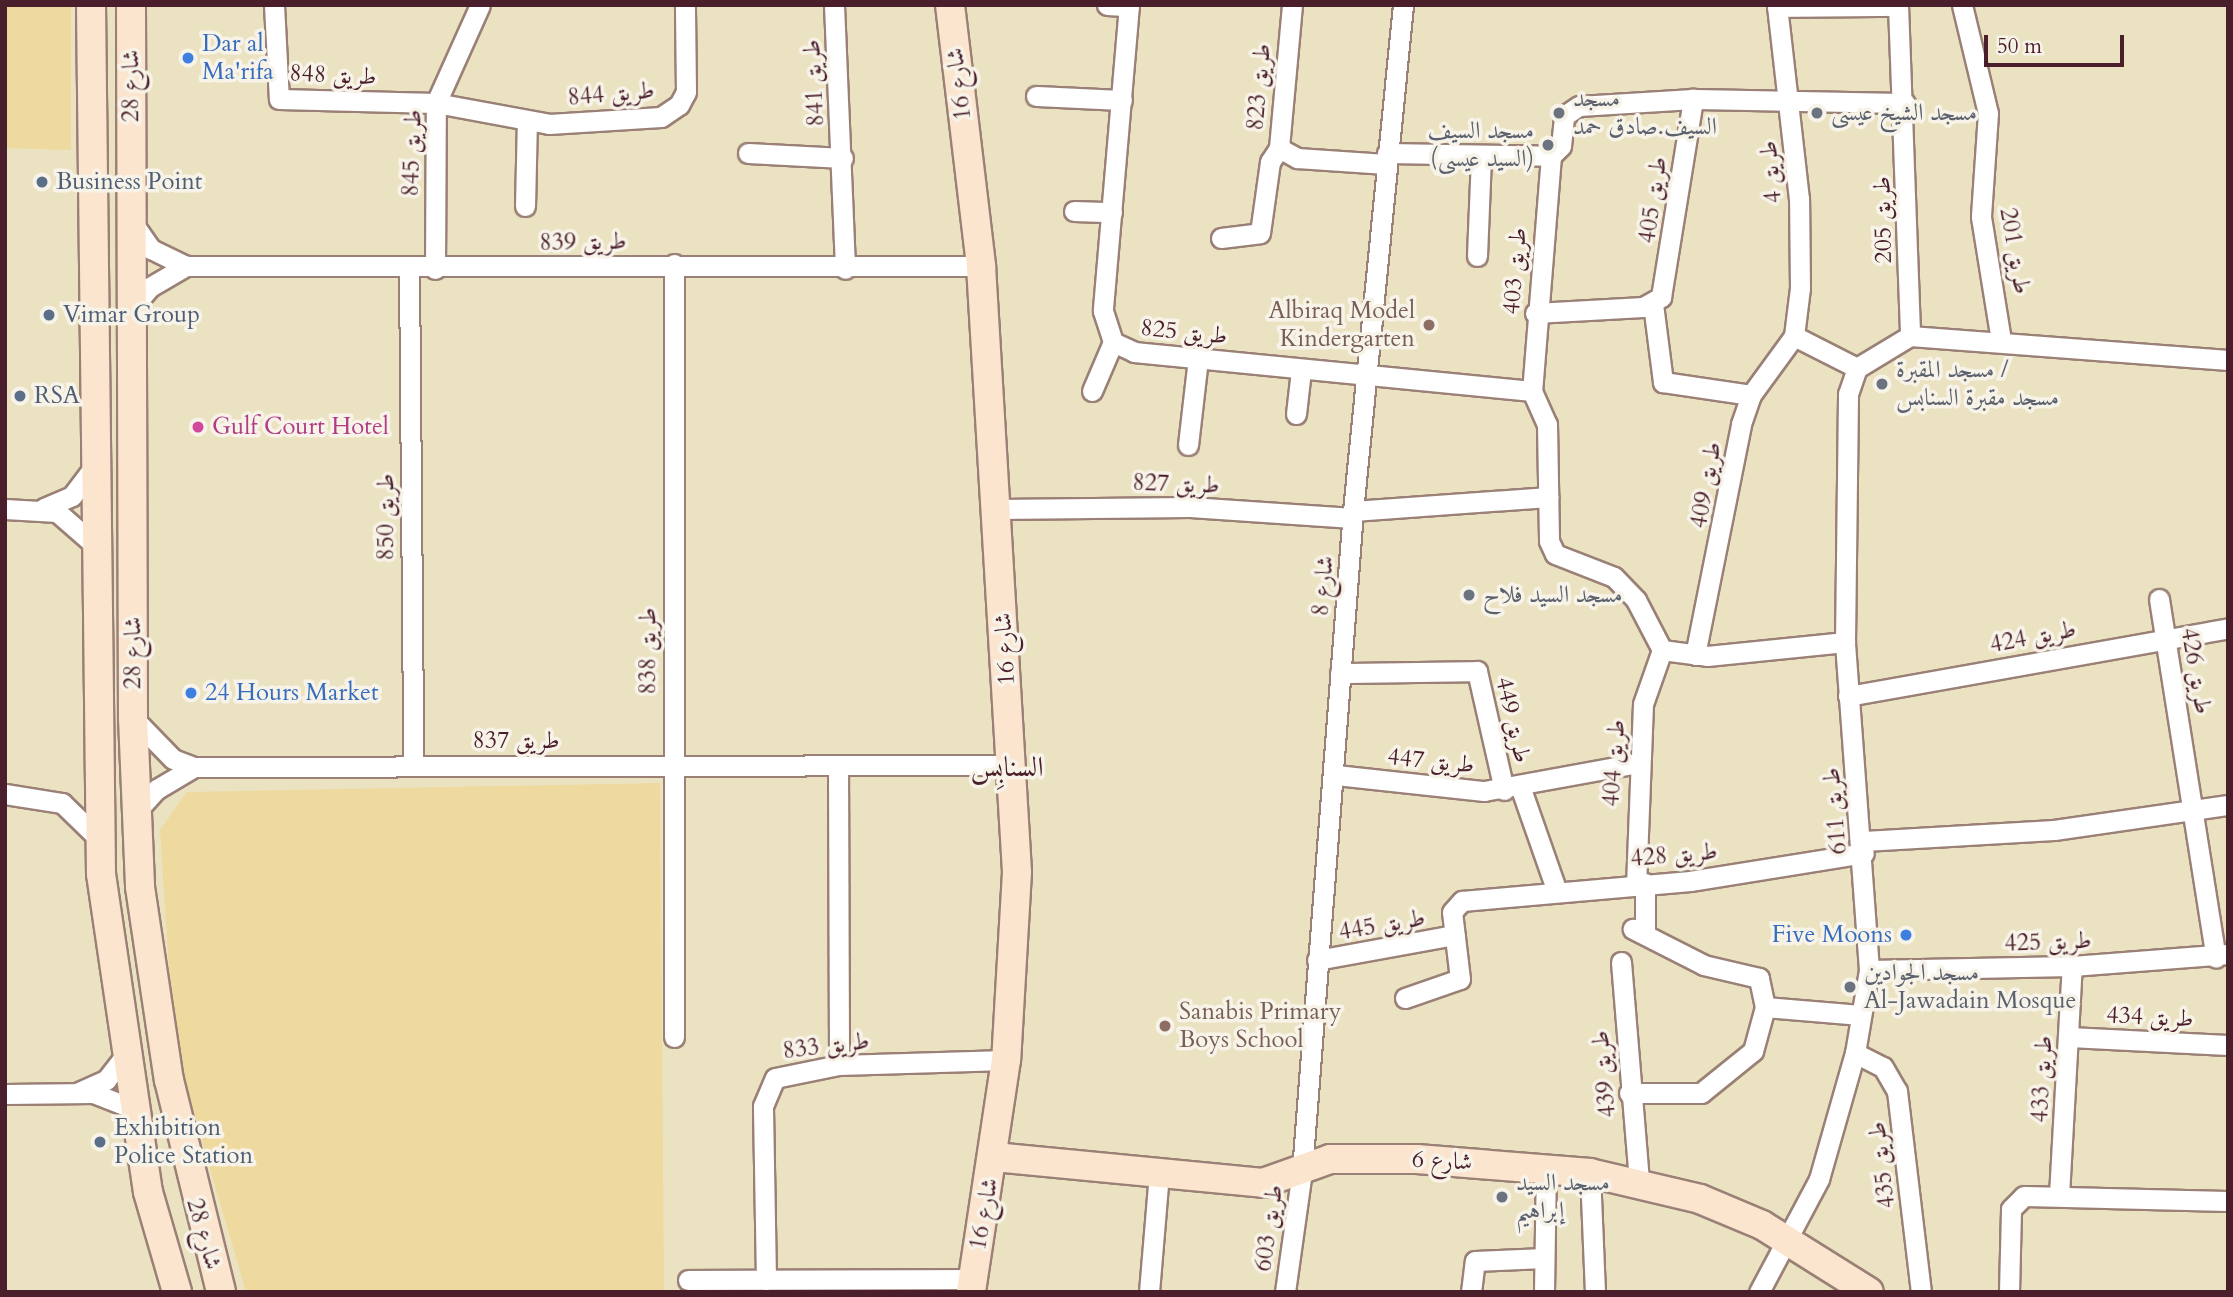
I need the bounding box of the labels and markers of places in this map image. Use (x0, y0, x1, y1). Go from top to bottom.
place label: Dar al Ma'rifa (202, 30, 274, 86)
marker: Dar al Ma'rifa (180, 50, 196, 66)
place label: مسجد السيف.صادق حمد (1573, 85, 1717, 141)
place label: مسجد الشيخ عيسى (1831, 99, 1977, 127)
marker: مسجد السيف.صادق حمد (1551, 105, 1567, 121)
marker: مسجد الشيخ عيسى (1809, 105, 1825, 121)
place label: مسجد السيف (السيد عيسى) (1427, 117, 1534, 173)
marker: مسجد السيف (السيد عيسى) (1540, 137, 1556, 153)
place label: Business Point (56, 168, 202, 196)
marker: Business Point (34, 174, 50, 190)
place label: Albiraq Model Kindergarten (1268, 297, 1415, 353)
place label: Vimar Group (63, 301, 200, 329)
marker: Vimar Group (41, 307, 57, 323)
marker: Albiraq Model Kindergarten (1421, 317, 1437, 333)
place label: مسجد المقبرة / مسجد مقبرة السنابس (1896, 356, 2059, 412)
marker: مسجد المقبرة / مسجد مقبرة السنابس (1874, 376, 1890, 392)
place label: RSA (34, 382, 80, 410)
marker: RSA (12, 388, 28, 404)
place label: Gulf Court Hotel (212, 413, 389, 441)
marker: Gulf Court Hotel (190, 419, 206, 435)
place label: مسجد السيد فلاح (1483, 581, 1623, 609)
marker: مسجد السيد فلاح (1461, 587, 1477, 603)
place label: 24 Hours Market (205, 679, 379, 707)
marker: 24 Hours Market (183, 685, 199, 701)
place label: Five Moons (1772, 921, 1892, 949)
marker: Five Moons (1898, 927, 1914, 943)
place label: مسجد الجوادين Al-Jawadain Mosque (1864, 959, 2076, 1015)
marker: مسجد الجوادين Al-Jawadain Mosque (1842, 979, 1858, 995)
place label: Sanabis Primary Boys School (1179, 998, 1341, 1054)
marker: Sanabis Primary Boys School (1157, 1018, 1173, 1034)
place label: Exhibition Police Station (114, 1114, 253, 1170)
marker: Exhibition Police Station (92, 1134, 108, 1150)
place label: مسجد السيد إبراهيم (1516, 1169, 1610, 1225)
marker: مسجد السيد إبراهيم (1494, 1189, 1510, 1205)

